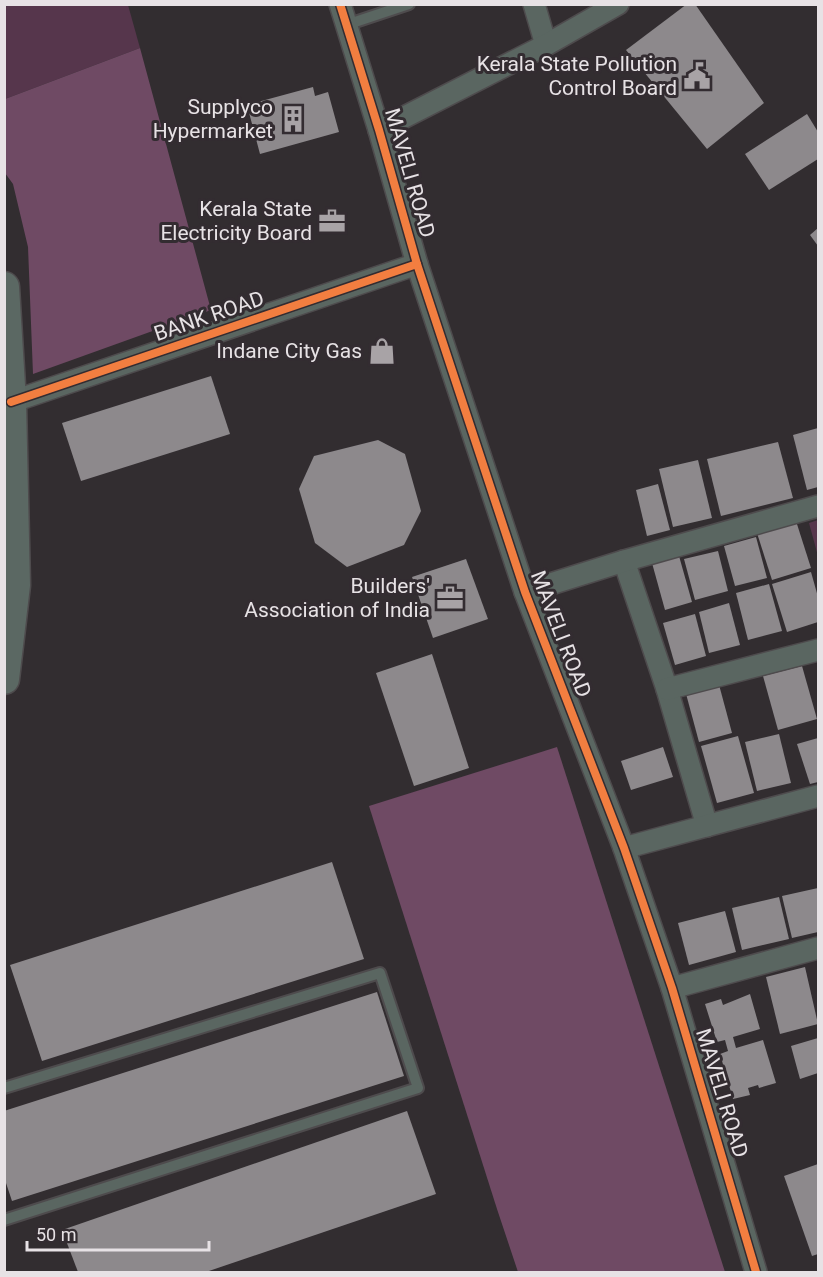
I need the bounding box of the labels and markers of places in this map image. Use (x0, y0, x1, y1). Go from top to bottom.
place label: Kerala State Pollution Control Board (477, 52, 677, 100)
public building icon: Kerala State Pollution Control Board (682, 61, 712, 91)
place label: Supplyco Hypermarket (153, 95, 273, 143)
building icon: Supplyco Hypermarket (278, 104, 308, 134)
place label: Kerala State Electricity Board (160, 197, 312, 245)
office icon: Kerala State Electricity Board (317, 206, 347, 236)
shop icon: Indane City Gas (367, 336, 397, 366)
place label: Indane City Gas (216, 339, 362, 363)
place label: Builders' Association of India (244, 574, 430, 622)
office icon: Builders' Association of India (435, 583, 465, 613)

